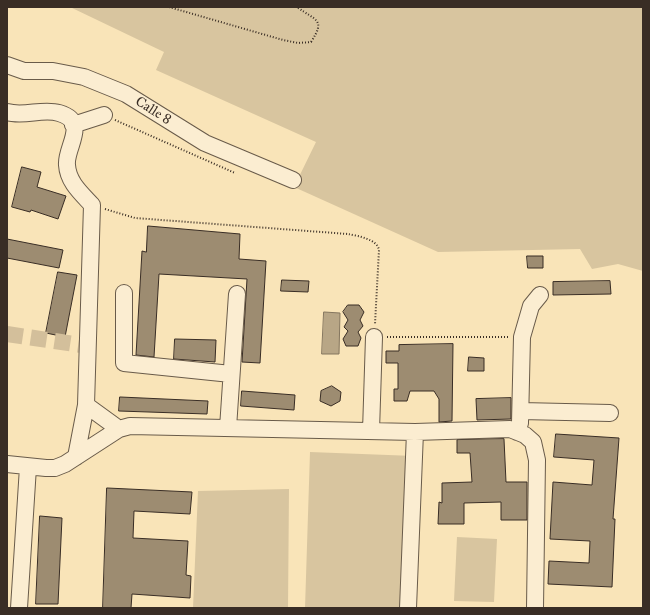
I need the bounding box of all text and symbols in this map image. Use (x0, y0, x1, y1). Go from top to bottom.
street label: Calle 8 (132, 93, 174, 129)

